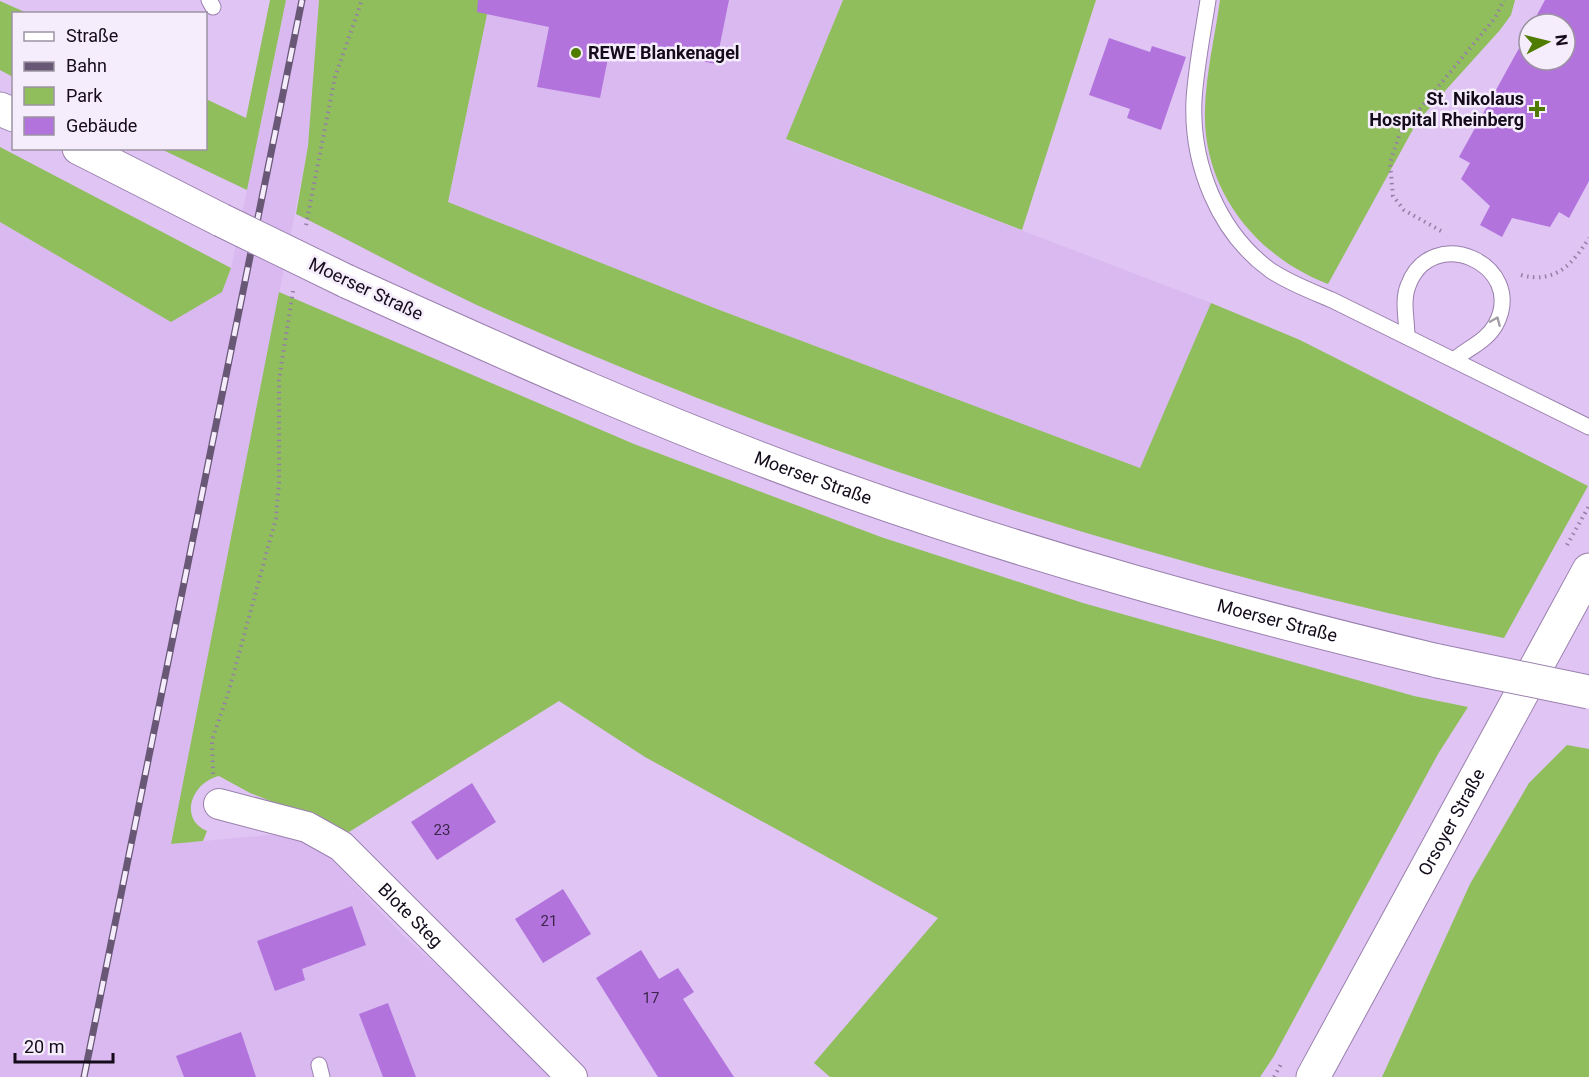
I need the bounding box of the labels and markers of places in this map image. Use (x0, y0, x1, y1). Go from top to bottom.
place label: REWE Blankenagel (588, 42, 740, 63)
marker: REWE Blankenagel (569, 46, 583, 60)
place label: St. Nikolaus Hospital Rheinberg (1369, 88, 1524, 130)
marker: St. Nikolaus Hospital Rheinberg (1528, 100, 1546, 118)

